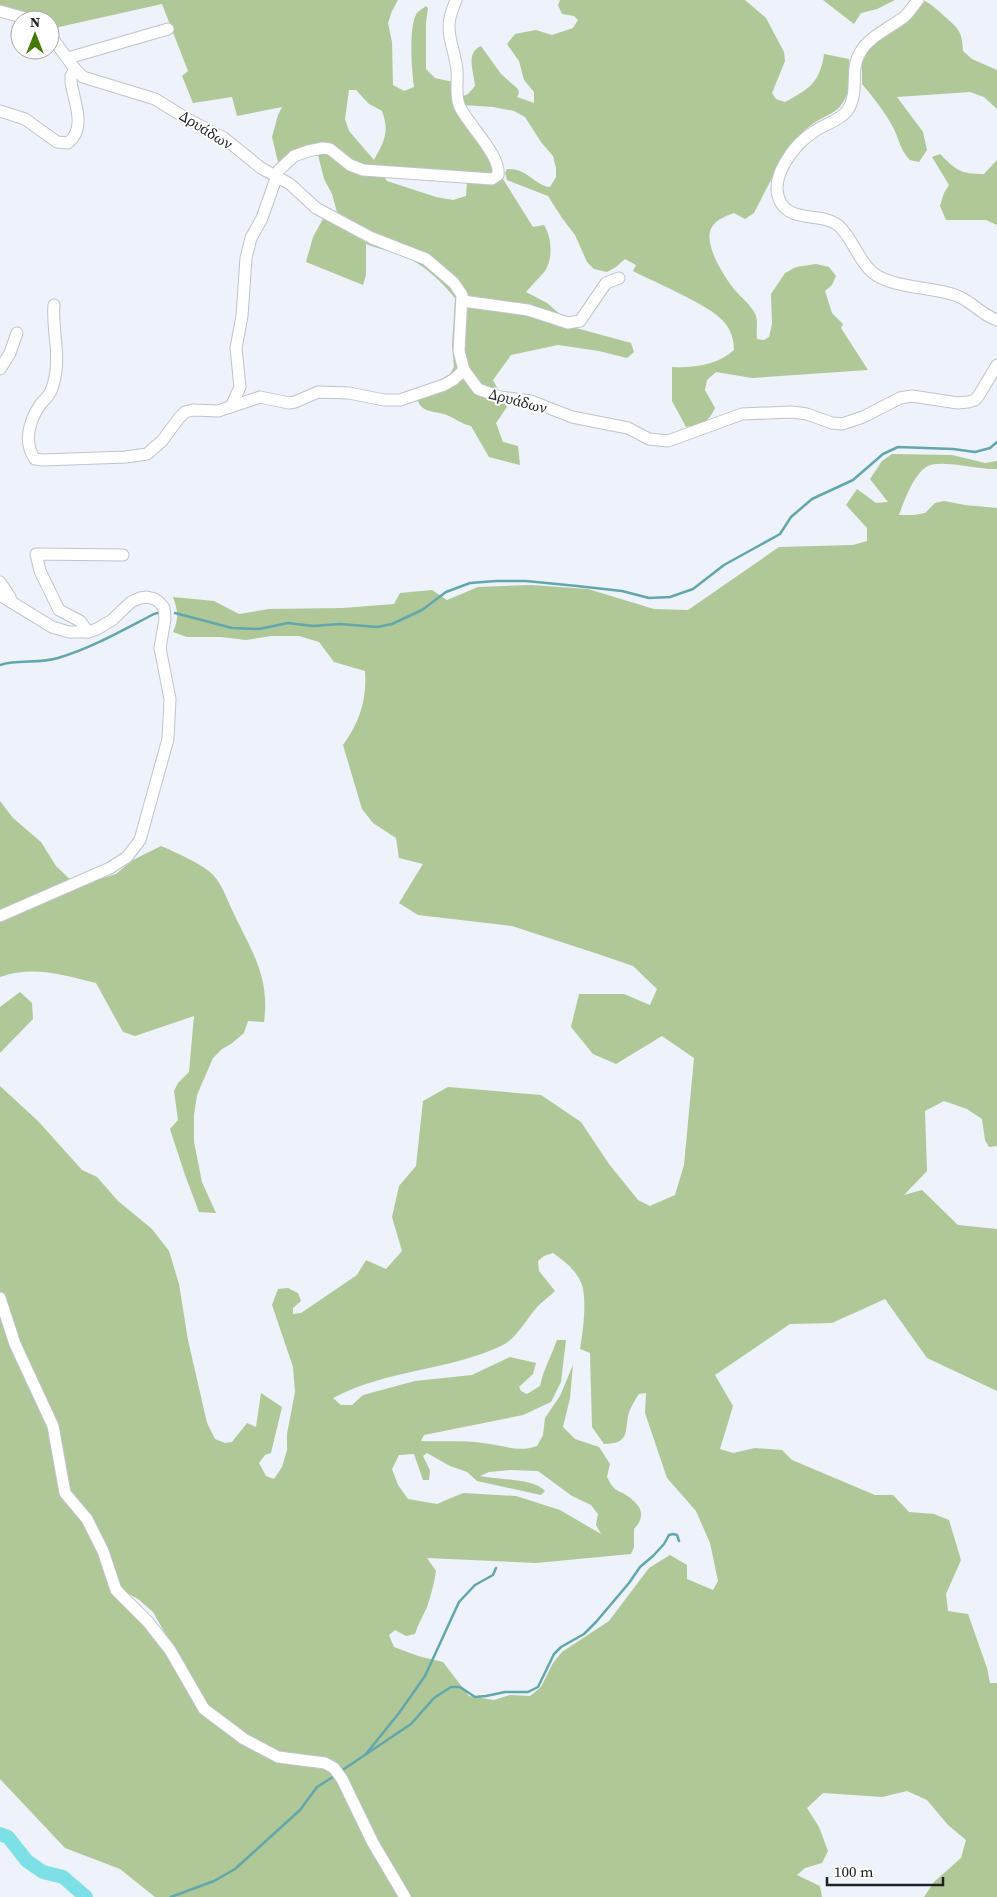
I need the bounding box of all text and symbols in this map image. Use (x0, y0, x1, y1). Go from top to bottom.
north arrow (10, 10, 60, 60)
text: N (30, 12, 40, 32)
street label: Δρυάδων (175, 105, 237, 154)
street label: Δρυάδων (487, 383, 550, 418)
scale bar (827, 1854, 943, 1886)
text: 100 m (834, 1861, 874, 1882)

